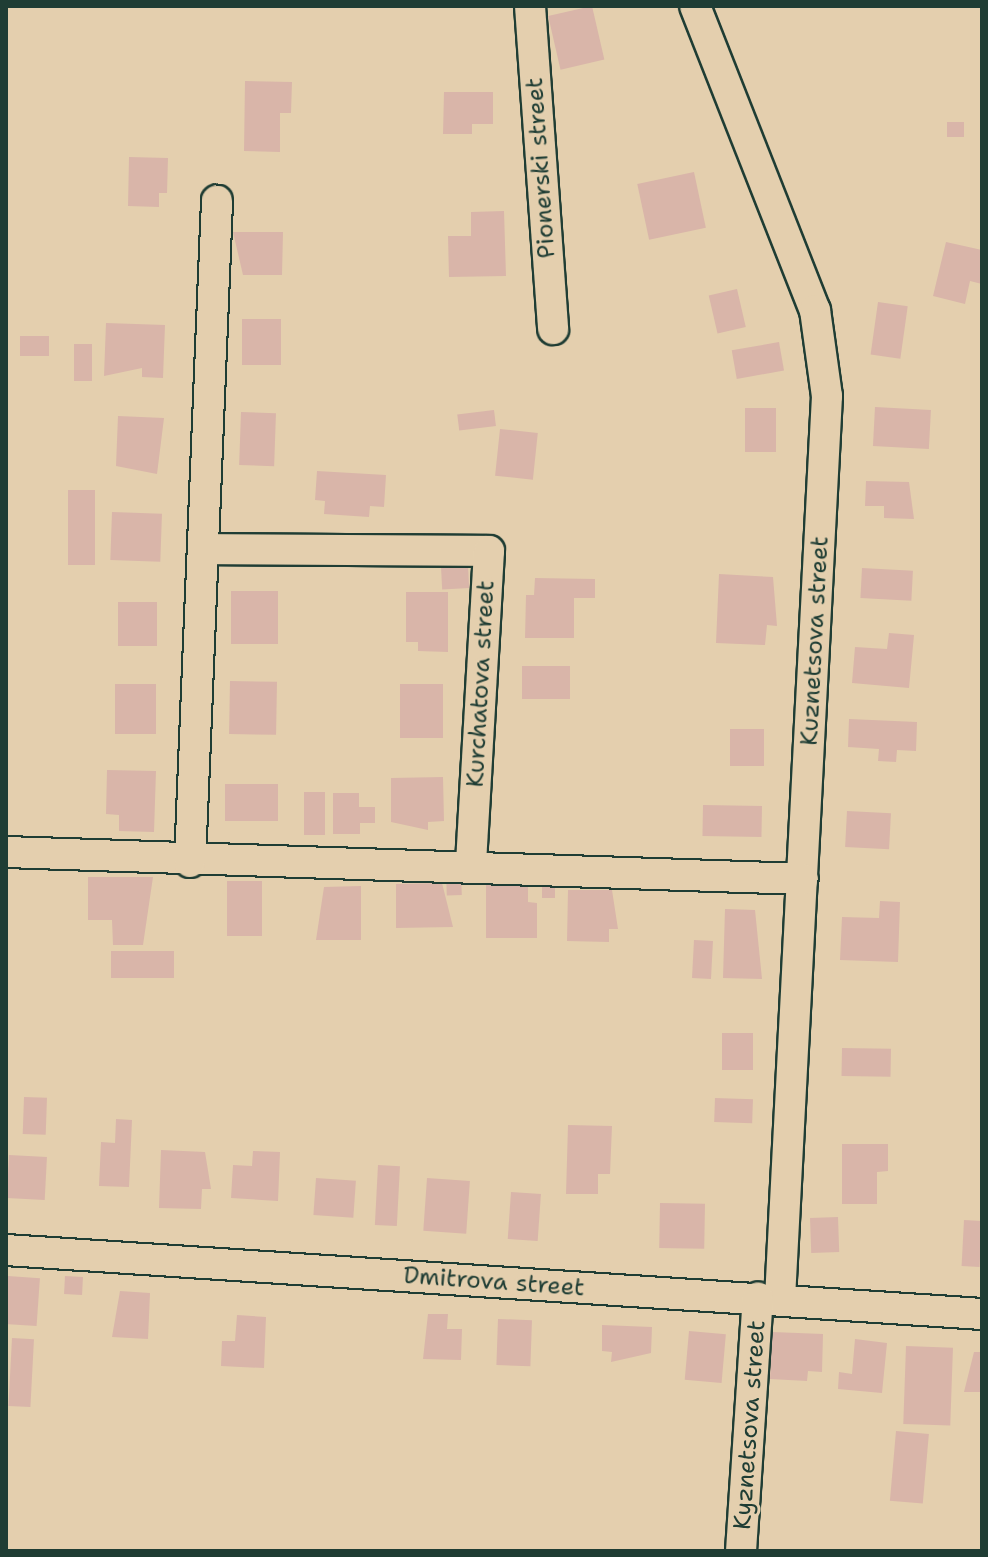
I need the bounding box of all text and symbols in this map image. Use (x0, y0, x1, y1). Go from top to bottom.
street label: Pionerski street (520, 77, 562, 259)
street label: Kuznetsova street (795, 536, 835, 746)
street label: Kurchatova street (461, 580, 501, 788)
street label: Dmitrova street (402, 1261, 586, 1303)
street label: Kyznetsova street (728, 1319, 772, 1531)

